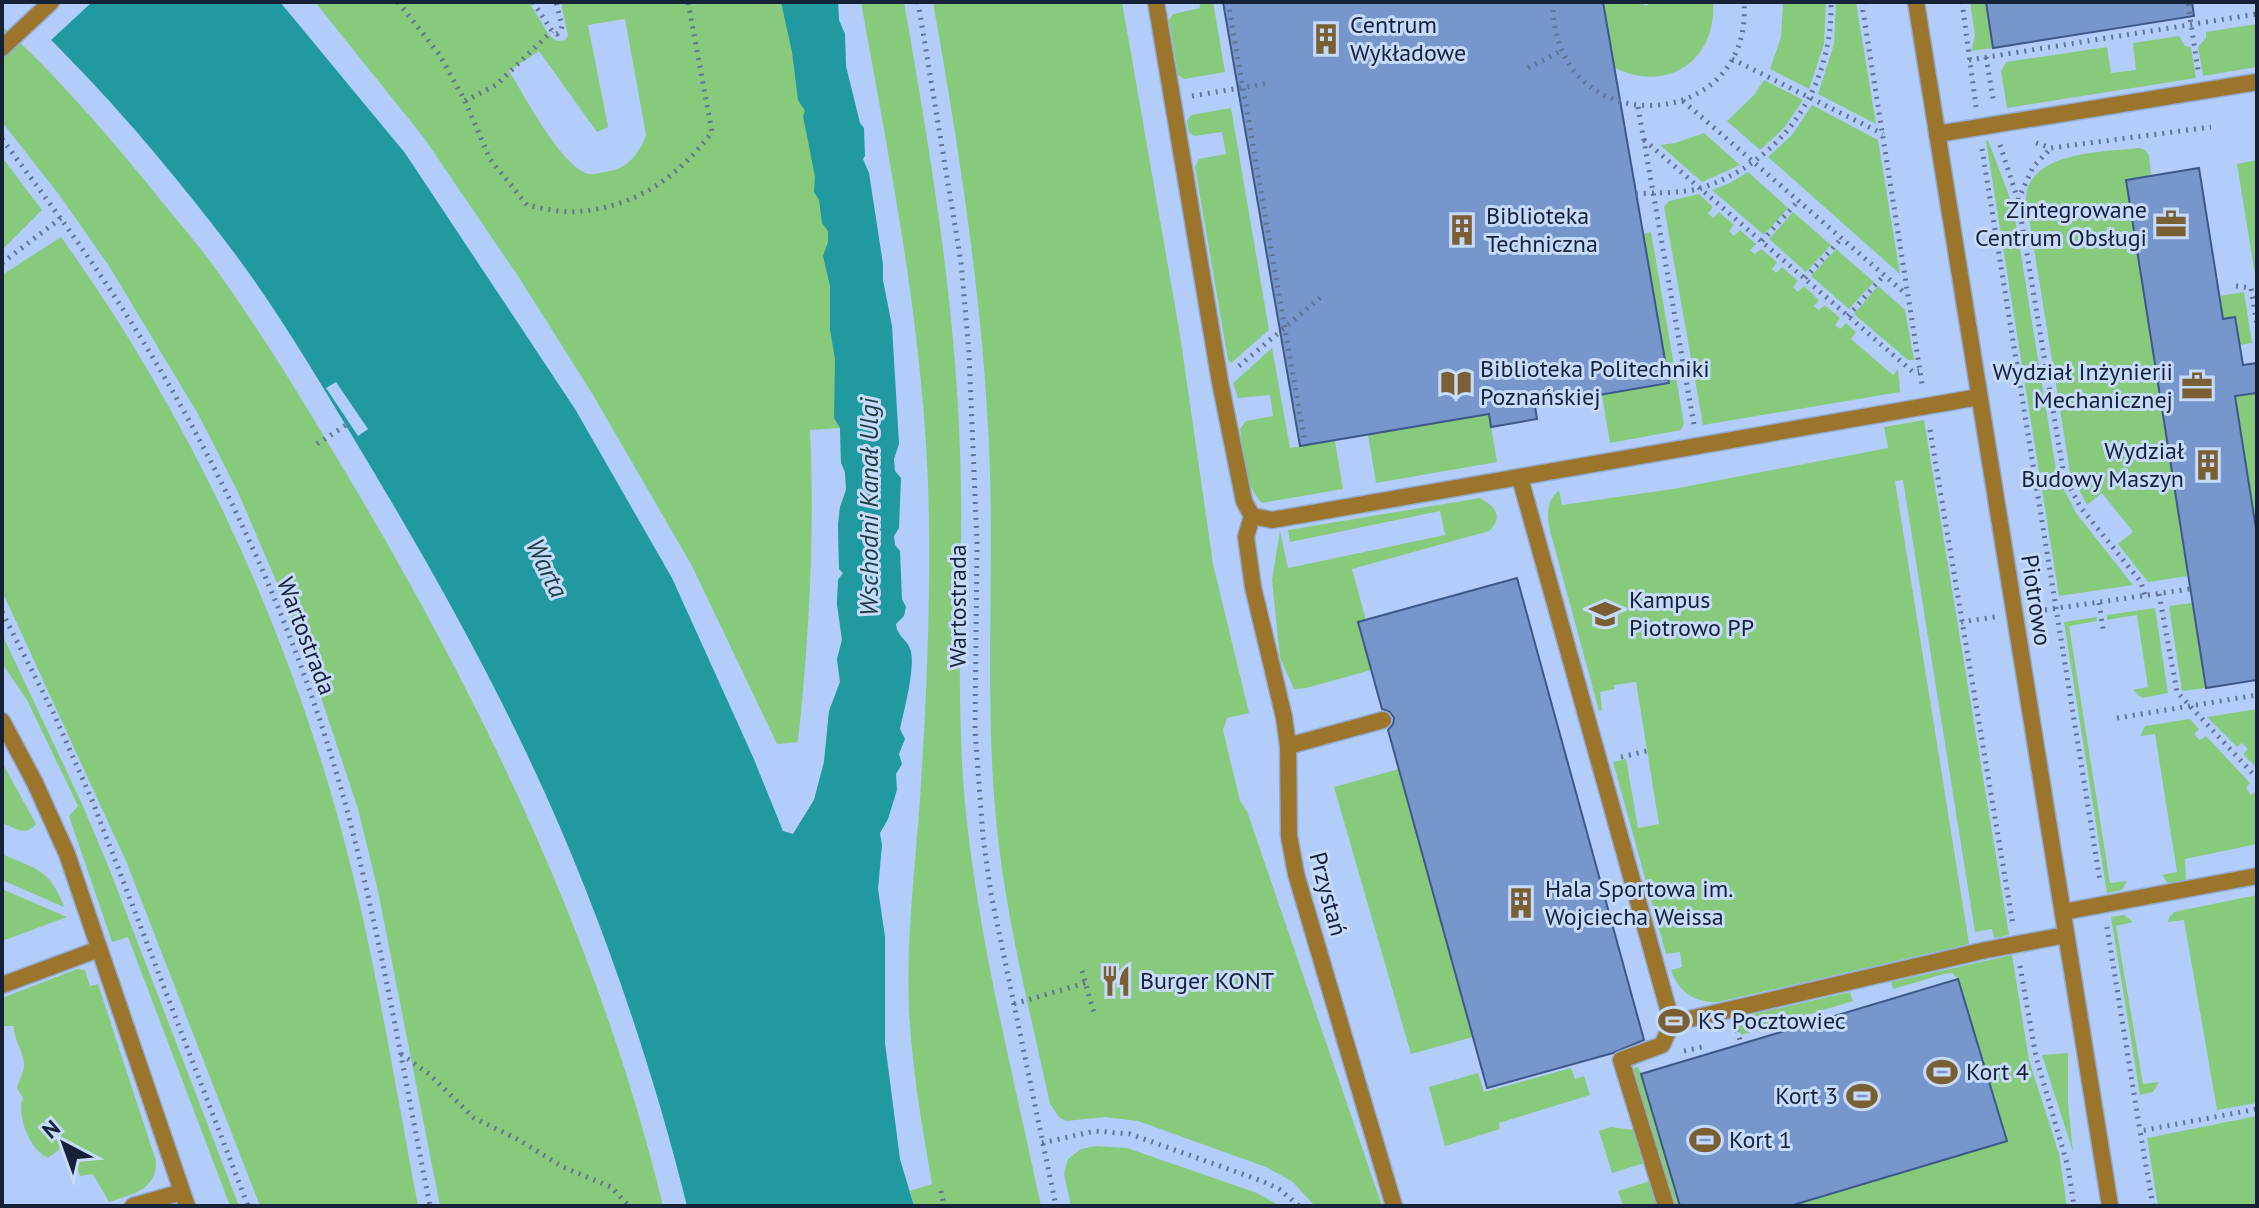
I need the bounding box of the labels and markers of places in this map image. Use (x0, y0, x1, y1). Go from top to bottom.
place label: Centrum Wykładowe (1350, 9, 1466, 68)
building icon: Centrum Wykładowe (1309, 22, 1343, 56)
place label: Zintegrowane Centrum Obsługi (1975, 194, 2147, 253)
place label: Biblioteka Techniczna (1486, 200, 1598, 259)
office icon: Zintegrowane Centrum Obsługi (2154, 207, 2188, 241)
building icon: Biblioteka Techniczna (1445, 213, 1479, 247)
place label: Biblioteka Politechniki Poznańskiej (1480, 353, 1710, 412)
place label: Wydział Inżynierii Mechanicznej (1992, 356, 2173, 415)
library icon: Biblioteka Politechniki Poznańskiej (1439, 366, 1473, 400)
office icon: Wydział Inżynierii Mechanicznej (2180, 369, 2214, 403)
place label: Wydział Budowy Maszyn (2021, 435, 2184, 494)
building icon: Wydział Budowy Maszyn (2191, 448, 2225, 482)
place label: Kampus Piotrowo PP (1629, 584, 1754, 643)
school or university icon: Kampus Piotrowo PP (1588, 597, 1622, 631)
place label: Hala Sportowa im. Wojciecha Weissa (1545, 873, 1733, 932)
building icon: Hala Sportowa im. Wojciecha Weissa (1504, 886, 1538, 920)
restaurant icon: Burger KONT (1099, 964, 1133, 998)
place label: Burger KONT (1140, 965, 1274, 996)
sports icon: KS Pocztowiec (1657, 1004, 1691, 1038)
place label: KS Pocztowiec (1698, 1005, 1846, 1036)
sports icon: Kort 4 (1925, 1055, 1959, 1089)
place label: Kort 4 (1966, 1056, 2029, 1087)
sports icon: Kort 3 (1845, 1079, 1879, 1113)
place label: Kort 3 (1775, 1080, 1838, 1111)
sports icon: Kort 1 (1688, 1123, 1722, 1157)
place label: Kort 1 (1729, 1124, 1792, 1155)

